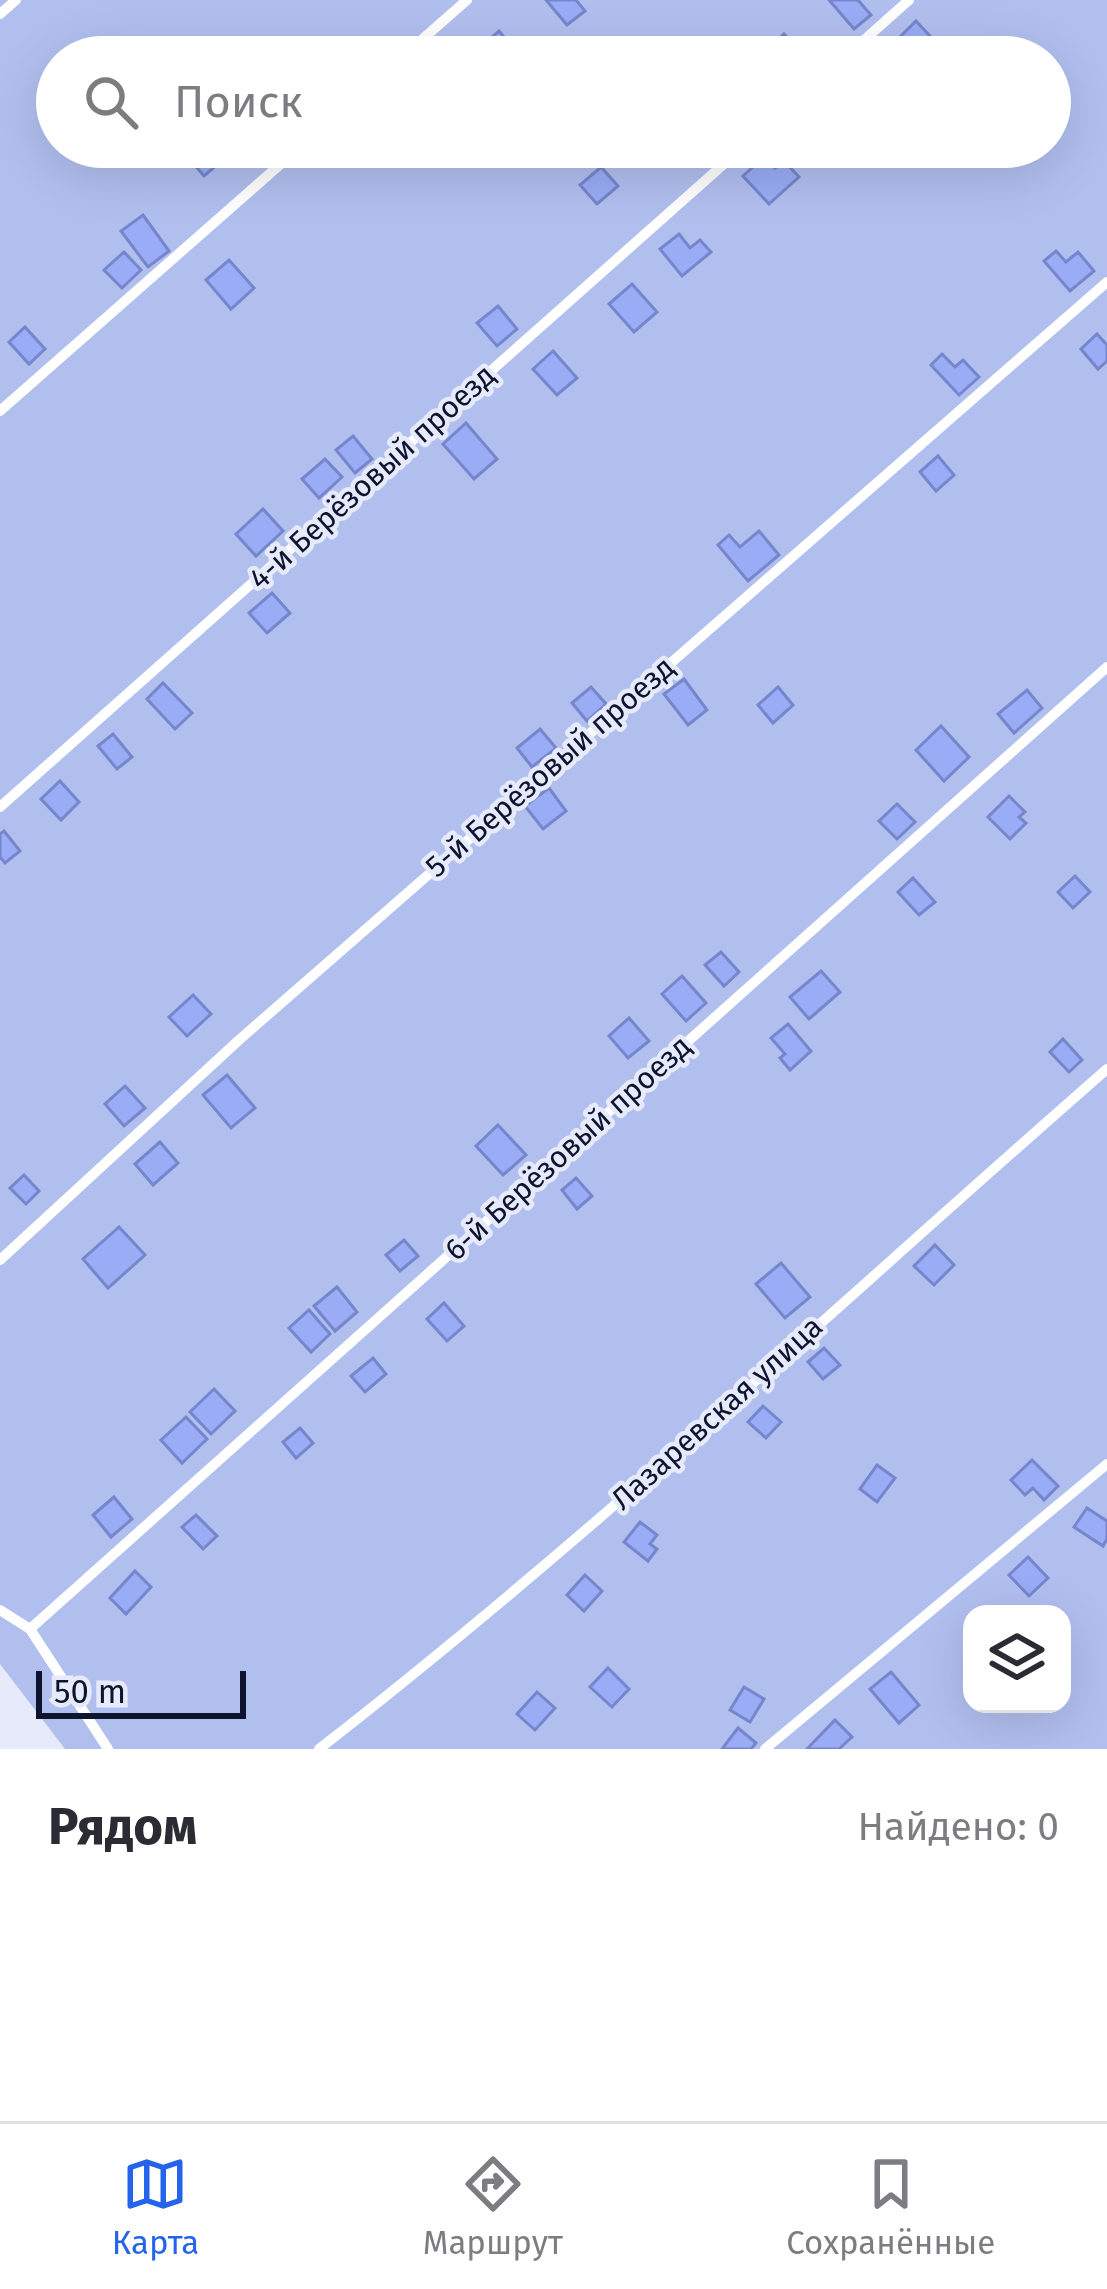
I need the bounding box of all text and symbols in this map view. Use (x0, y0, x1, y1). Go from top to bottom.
search box (36, 36, 1071, 168)
icon: search (78, 69, 144, 135)
text: Поиск (174, 75, 303, 129)
street label: 4-й Берёзовый проезд (242, 357, 502, 597)
street label: 5-й Берёзовый проезд (418, 649, 682, 885)
street label: 6-й Берёзовый проезд (438, 1028, 698, 1268)
street label: Лазаревская улица (604, 1309, 830, 1517)
map controls (963, 1605, 1071, 1713)
button: layers (963, 1605, 1071, 1713)
scale bar (36, 1665, 246, 1718)
text: 50 m (54, 1672, 126, 1712)
text: Рядом (48, 1796, 197, 1858)
text: Найдено: 0 (858, 1804, 1059, 1850)
tab: Карта (112, 2151, 199, 2263)
tab: Маршрут (423, 2151, 563, 2263)
tab: Сохранённые (786, 2151, 995, 2263)

